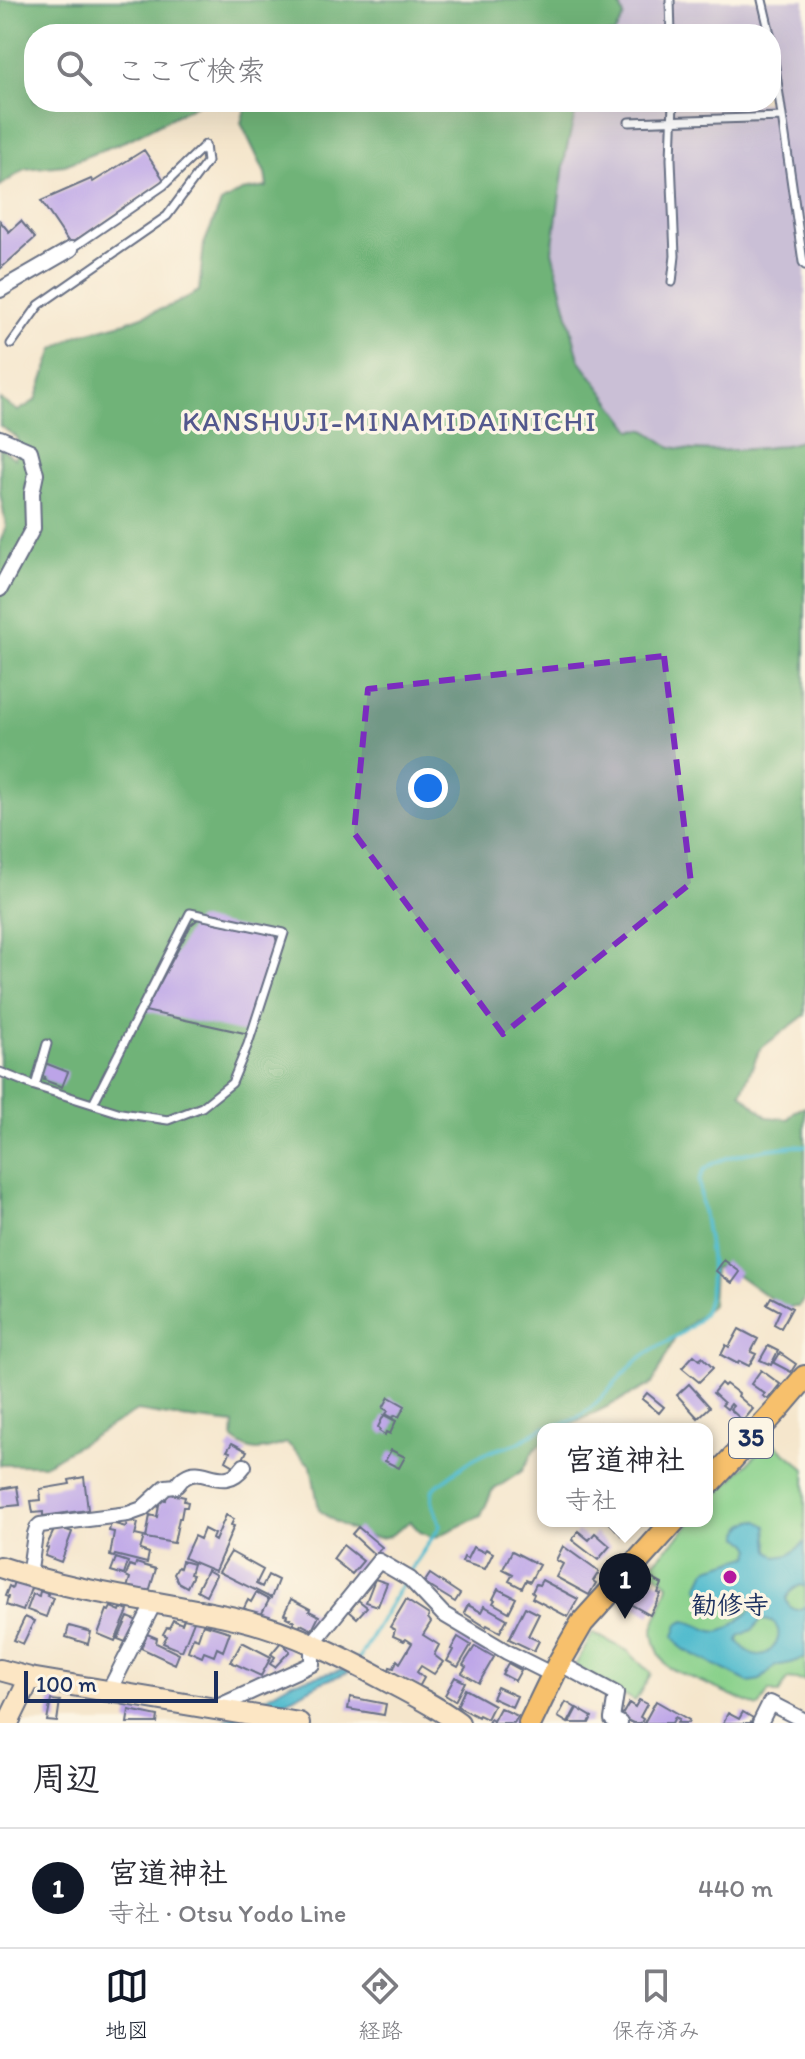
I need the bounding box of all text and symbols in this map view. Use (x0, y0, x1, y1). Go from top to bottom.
search box (24, 24, 781, 112)
icon: search (52, 46, 96, 90)
text: ここで検索 (116, 52, 266, 89)
district label: KANSHUJI-MINAMIDAINICHI (182, 404, 598, 438)
your location (408, 768, 448, 808)
road number: 35 (729, 1418, 773, 1458)
popup (537, 1423, 713, 1527)
text: 宮道神社 (565, 1441, 685, 1478)
text: 寺社 (565, 1484, 617, 1516)
pin: 1 (599, 1553, 651, 1619)
marker: 勧修寺 (721, 1568, 739, 1586)
place label: 勧修寺 (691, 1589, 769, 1621)
scale bar (24, 1667, 218, 1703)
text: 100 m (36, 1671, 97, 1698)
text: 周辺 (32, 1758, 100, 1799)
text: 宮道神社 (108, 1854, 228, 1891)
text: 1 (52, 1872, 64, 1904)
text: 440 m (698, 1872, 773, 1904)
text: 寺社 · Otsu Yodo Line (108, 1897, 346, 1929)
tab: 地図 (105, 1964, 149, 2044)
tab: 経路 (358, 1964, 402, 2044)
tab: 保存済み (612, 1964, 700, 2044)

